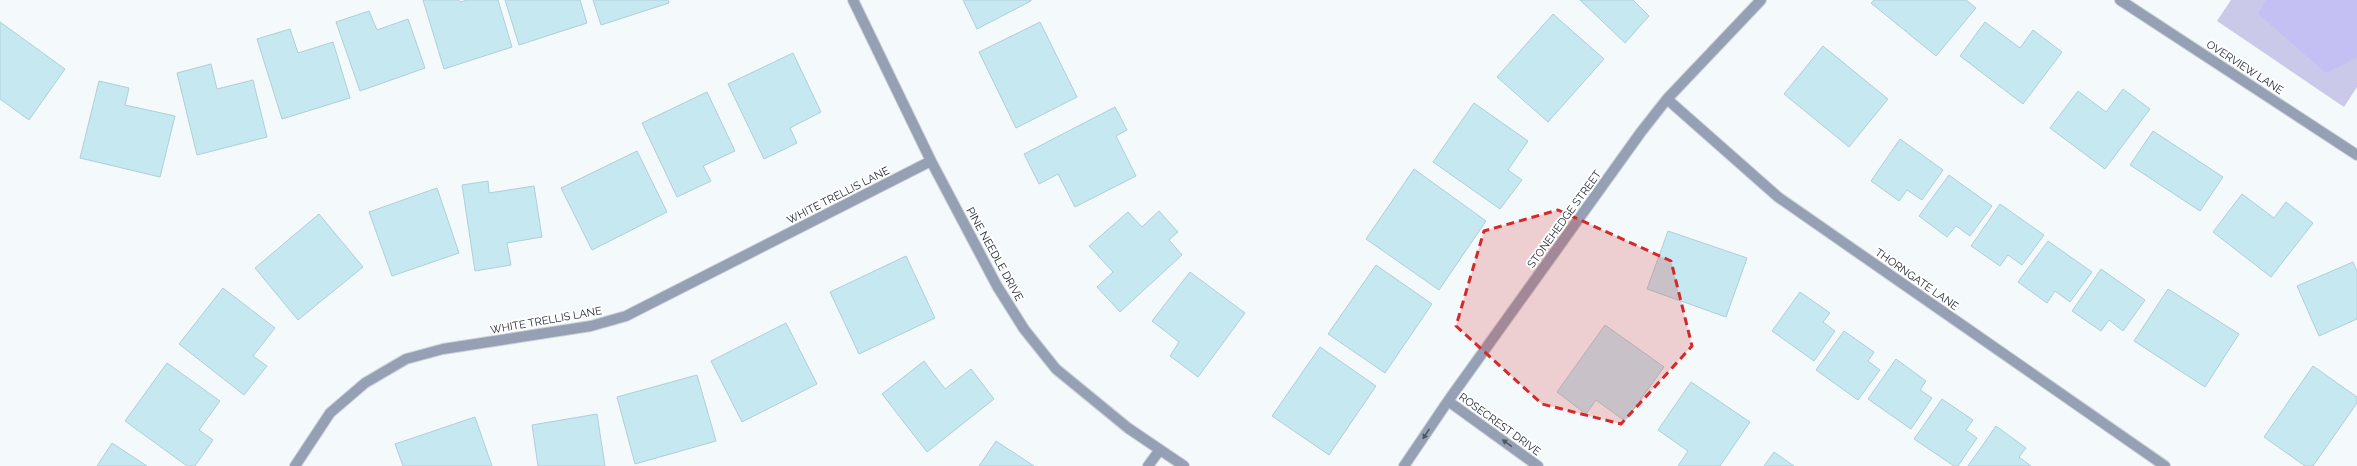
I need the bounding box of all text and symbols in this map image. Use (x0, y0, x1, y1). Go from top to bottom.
street label: OVERVIEW LANE (2204, 38, 2286, 97)
street label: WHITE TRELLIS LANE (785, 164, 892, 227)
street label: STONEHEDGE STREET (1525, 168, 1604, 271)
street label: PINE NEEDLE DRIVE (963, 205, 1026, 304)
street label: THORNGATE LANE (1873, 246, 1961, 313)
street label: WHITE TRELLIS LANE (489, 304, 603, 337)
street label: ROSECREST DRIVE (1456, 390, 1543, 459)
one-way arrow (1422, 428, 1430, 439)
one-way arrow (1501, 439, 1512, 447)

